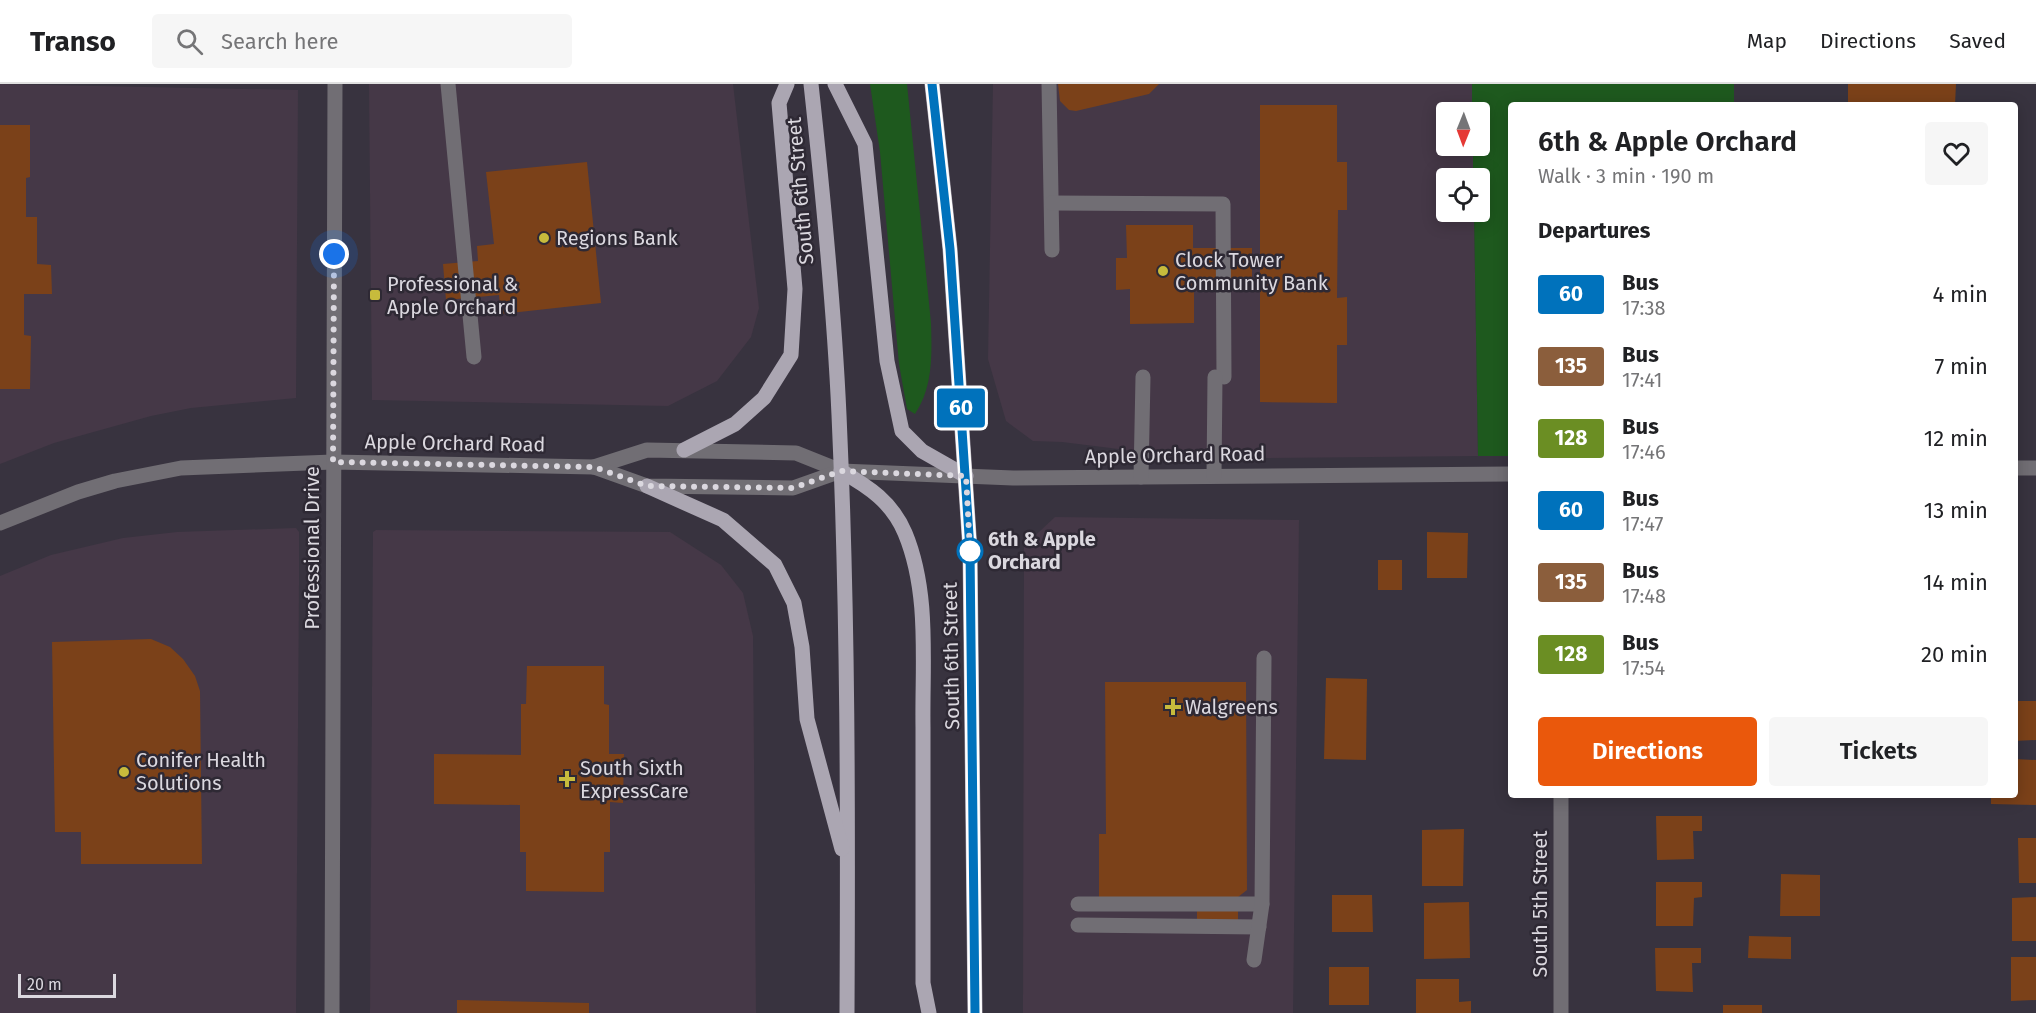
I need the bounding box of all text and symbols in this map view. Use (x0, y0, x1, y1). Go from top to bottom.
search box (152, 14, 572, 68)
text: Transo (30, 25, 116, 58)
icon: search (173, 25, 206, 58)
text: Search here (221, 28, 338, 55)
text: Map (1747, 28, 1787, 54)
text: Directions (1820, 28, 1916, 54)
text: Saved (1949, 28, 2006, 54)
north arrow (1436, 102, 1490, 156)
map controls (1436, 102, 1490, 222)
street label: South 6th Street (782, 116, 818, 266)
button: heart (1925, 122, 1988, 185)
text: 6th & Apple Orchard (1538, 125, 1797, 158)
text: Walk · 3 min · 190 m (1538, 164, 1714, 188)
button: locate (1436, 168, 1490, 222)
text: Departures (1538, 217, 1650, 244)
place label: Regions Bank (556, 226, 679, 250)
marker: Regions Bank (537, 231, 551, 245)
your location (319, 239, 349, 269)
place label: Clock Tower Community Bank (1175, 248, 1329, 295)
marker: Clock Tower Community Bank (1156, 264, 1170, 278)
text: Bus (1622, 269, 1659, 296)
place label: Professional & Apple Orchard (387, 272, 518, 319)
text: 60 (1559, 281, 1583, 307)
text: 4 min (1933, 281, 1988, 308)
marker: Professional & Apple Orchard (368, 288, 382, 302)
text: 17:38 (1622, 296, 1666, 320)
text: Bus (1622, 341, 1659, 368)
text: 135 (1555, 353, 1587, 379)
text: 7 min (1934, 353, 1988, 380)
text: 17:41 (1622, 368, 1662, 392)
line badge: 60 (934, 388, 988, 428)
text: 60 (949, 395, 973, 421)
text: Bus (1622, 413, 1659, 440)
text: 128 (1555, 425, 1587, 451)
text: 12 min (1924, 425, 1988, 452)
street label: Apple Orchard Road (364, 429, 546, 457)
text: 17:46 (1622, 440, 1666, 464)
street label: Apple Orchard Road (1084, 441, 1266, 469)
street label: Professional Drive (300, 466, 324, 630)
text: Bus (1622, 485, 1659, 512)
text: 60 (1559, 497, 1583, 523)
text: 13 min (1924, 497, 1988, 524)
text: 17:47 (1622, 512, 1663, 536)
place label: 6th & Apple Orchard (988, 527, 1096, 574)
marker: 6th & Apple Orchard (957, 538, 983, 564)
text: Bus (1622, 557, 1659, 584)
text: 135 (1555, 569, 1587, 595)
text: 14 min (1923, 569, 1988, 596)
street label: South 6th Street (938, 581, 964, 730)
text: 17:48 (1622, 584, 1666, 608)
text: Bus (1622, 629, 1659, 656)
text: 128 (1555, 641, 1587, 667)
text: 20 min (1921, 641, 1988, 668)
text: 17:54 (1622, 656, 1665, 680)
place label: Walgreens (1185, 695, 1278, 719)
marker: Walgreens (1166, 700, 1180, 714)
button: Directions (1538, 717, 1757, 786)
button: Tickets (1769, 717, 1988, 786)
place label: Conifer Health Solutions (136, 748, 266, 795)
place label: South Sixth ExpressCare (580, 756, 689, 803)
marker: Conifer Health Solutions (117, 765, 131, 779)
marker: South Sixth ExpressCare (558, 770, 576, 788)
street label: South 5th Street (1528, 830, 1552, 977)
scale bar (18, 971, 116, 998)
text: 20 m (27, 975, 62, 994)

